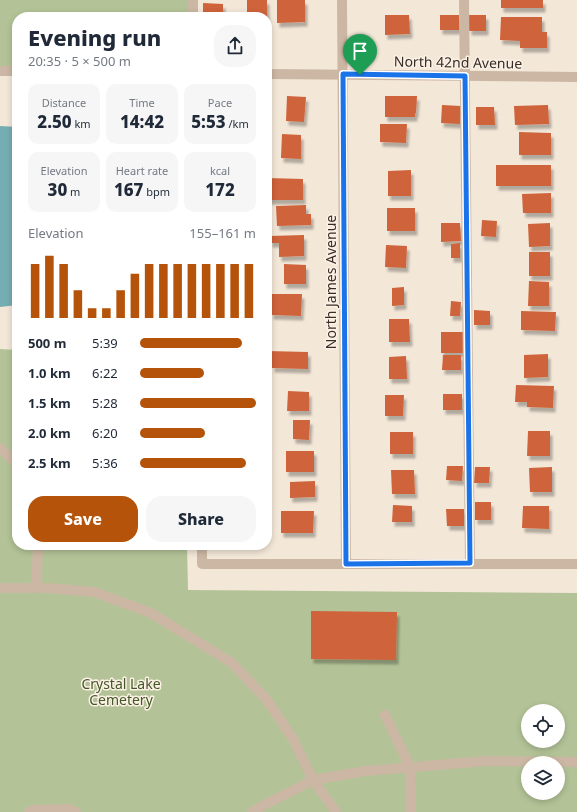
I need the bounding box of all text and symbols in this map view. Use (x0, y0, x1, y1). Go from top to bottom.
text: Evening run (28, 22, 161, 52)
button: share (214, 25, 256, 67)
pin (343, 34, 377, 75)
icon: arrive (349, 40, 371, 62)
street label: North 42nd Avenue (394, 51, 522, 73)
text: 20:35 · 5 × 500 m (28, 52, 131, 70)
text: Distance (42, 95, 86, 110)
text: Time (129, 95, 155, 110)
text: Pace (208, 95, 232, 110)
text: 2.50 (37, 110, 72, 133)
text: 14:42 (120, 110, 164, 133)
text: 5:53 (191, 110, 226, 133)
text: km (72, 116, 91, 131)
text: /km (226, 116, 249, 131)
text: Elevation (41, 163, 87, 178)
text: Heart rate (116, 163, 168, 178)
text: kcal (210, 163, 230, 178)
text: 30 (48, 178, 67, 201)
text: 167 (114, 178, 143, 201)
text: 172 (205, 178, 235, 201)
text: m (67, 184, 80, 199)
text: bpm (143, 184, 170, 199)
street label: North James Avenue (321, 215, 340, 349)
text: Elevation (28, 224, 84, 242)
text: 155–161 m (189, 224, 256, 242)
text: 500 m (28, 334, 66, 352)
text: 5:39 (92, 334, 118, 352)
text: 1.0 km (28, 364, 71, 382)
text: 6:22 (92, 364, 118, 382)
text: 1.5 km (28, 394, 71, 412)
text: 5:28 (92, 394, 118, 412)
text: 2.0 km (28, 424, 71, 442)
text: 6:20 (92, 424, 118, 442)
text: 2.5 km (28, 454, 71, 472)
text: 5:36 (92, 454, 118, 472)
button: Save (28, 496, 138, 542)
button: Share (146, 496, 256, 542)
park label: Crystal Lake Cemetery (81, 674, 161, 709)
map controls (521, 704, 565, 800)
button: locate (521, 704, 565, 748)
button: layers (521, 756, 565, 800)

